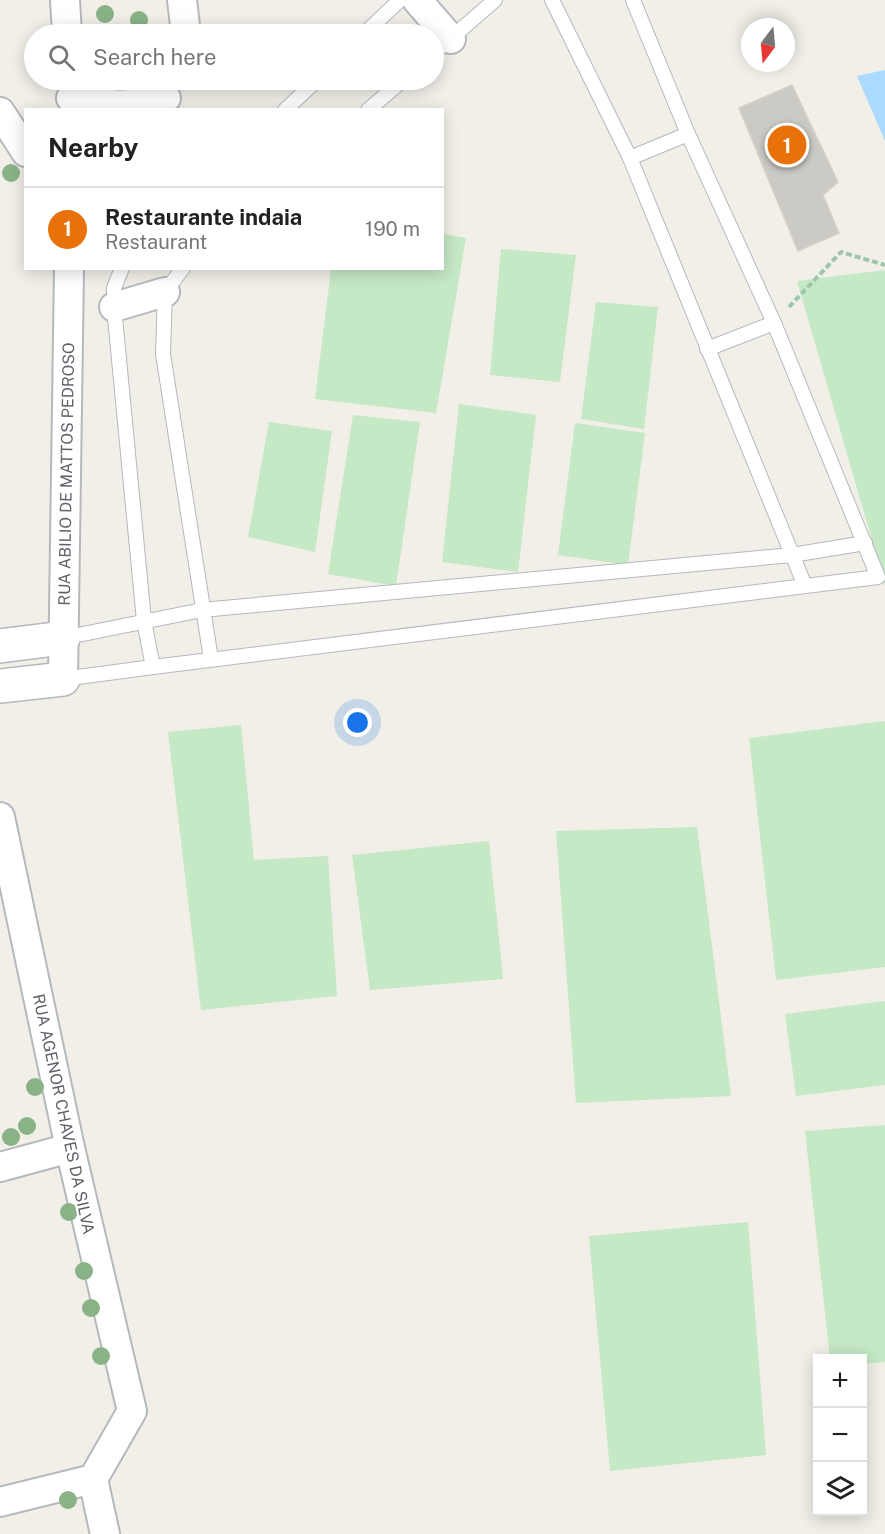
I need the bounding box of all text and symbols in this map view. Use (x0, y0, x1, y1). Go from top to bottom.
north arrow (741, 18, 795, 72)
search box (24, 24, 444, 90)
icon: search (45, 41, 78, 74)
text: Search here (93, 44, 217, 70)
pin: 1 (768, 122, 806, 168)
text: Nearby (48, 132, 138, 163)
text: Restaurante indaia (105, 204, 302, 230)
text: 1 (63, 217, 72, 241)
text: 190 m (365, 217, 420, 241)
text: Restaurant (105, 230, 207, 254)
street label: RUA ABILIO DE MATTOS PEDROSO (55, 342, 78, 606)
your location (343, 708, 372, 737)
street label: RUA AGENOR CHAVES DA SILVA (29, 992, 98, 1236)
map controls (813, 1354, 867, 1516)
button: + (813, 1354, 867, 1408)
button: − (813, 1408, 867, 1462)
button: layers (813, 1462, 867, 1516)

